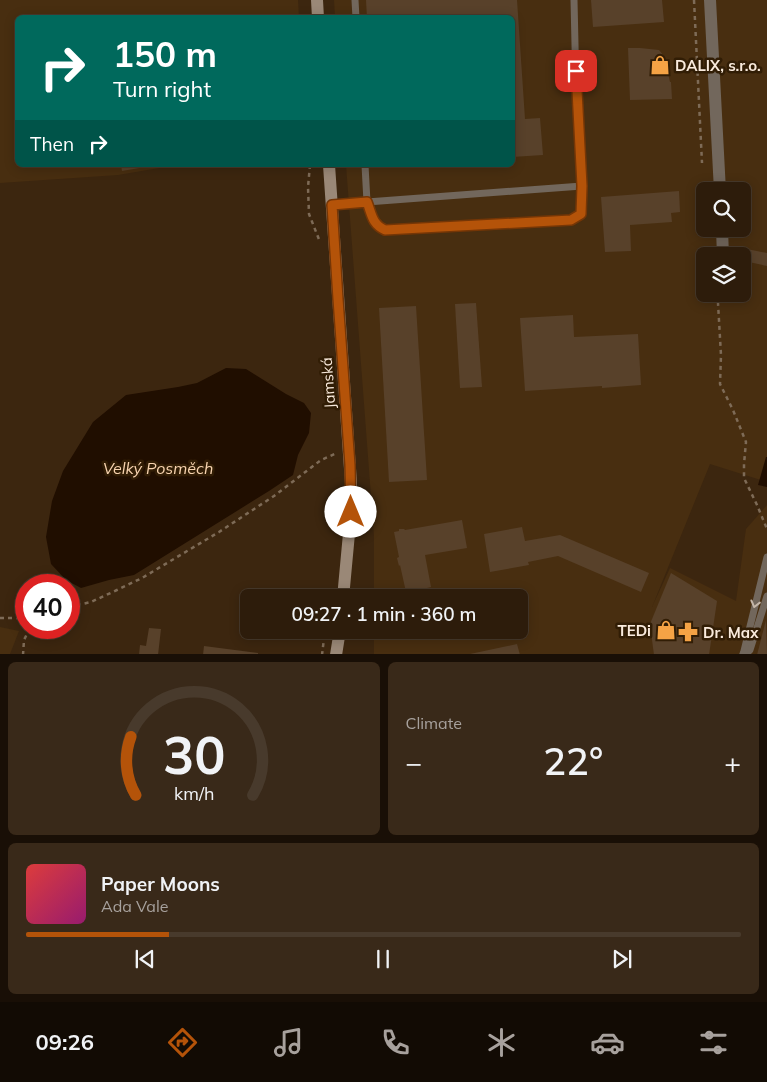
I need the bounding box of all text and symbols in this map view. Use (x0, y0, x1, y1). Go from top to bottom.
text: 150 m (113, 32, 217, 76)
icon: right (30, 35, 95, 100)
pin (555, 50, 597, 92)
shop icon: DALIX, s.r.o. (649, 54, 671, 76)
place label: DALIX, s.r.o. (675, 56, 761, 75)
icon: arrive (562, 57, 590, 85)
text: Turn right (113, 75, 211, 103)
icon: right (84, 130, 112, 158)
text: Then (30, 132, 74, 156)
map controls (696, 182, 751, 302)
button: search (696, 182, 751, 237)
button: layers (696, 247, 751, 302)
street label: Jamská (317, 357, 339, 409)
water label: Velký Posměch (103, 458, 213, 478)
position arrow (324, 485, 376, 537)
speed limit sign: 40 (15, 574, 80, 639)
one-way arrow (750, 600, 761, 609)
text: 09:27 · 1 min · 360 m (291, 602, 477, 626)
shop icon: TEDi (655, 619, 677, 641)
place label: TEDi (617, 621, 651, 640)
pharmacy icon: Dr. Max (677, 621, 699, 643)
place label: Dr. Max (703, 623, 759, 642)
text: Climate (406, 713, 462, 733)
text: 30 (163, 722, 225, 787)
text: 22° (543, 737, 603, 785)
text: − (406, 745, 422, 780)
text: + (724, 745, 741, 780)
text: km/h (174, 782, 214, 804)
text: Paper Moons (101, 872, 220, 896)
text: Ada Vale (101, 896, 168, 916)
icon: previous (131, 945, 159, 973)
icon: pause (369, 945, 397, 973)
icon: next (608, 945, 636, 973)
icon: directions (165, 1025, 200, 1060)
icon: music (271, 1025, 306, 1060)
icon: phone (378, 1025, 413, 1060)
icon: climate (484, 1025, 519, 1060)
icon: car (590, 1025, 625, 1060)
icon: filters (696, 1025, 731, 1060)
text: 09:26 (36, 1028, 94, 1056)

